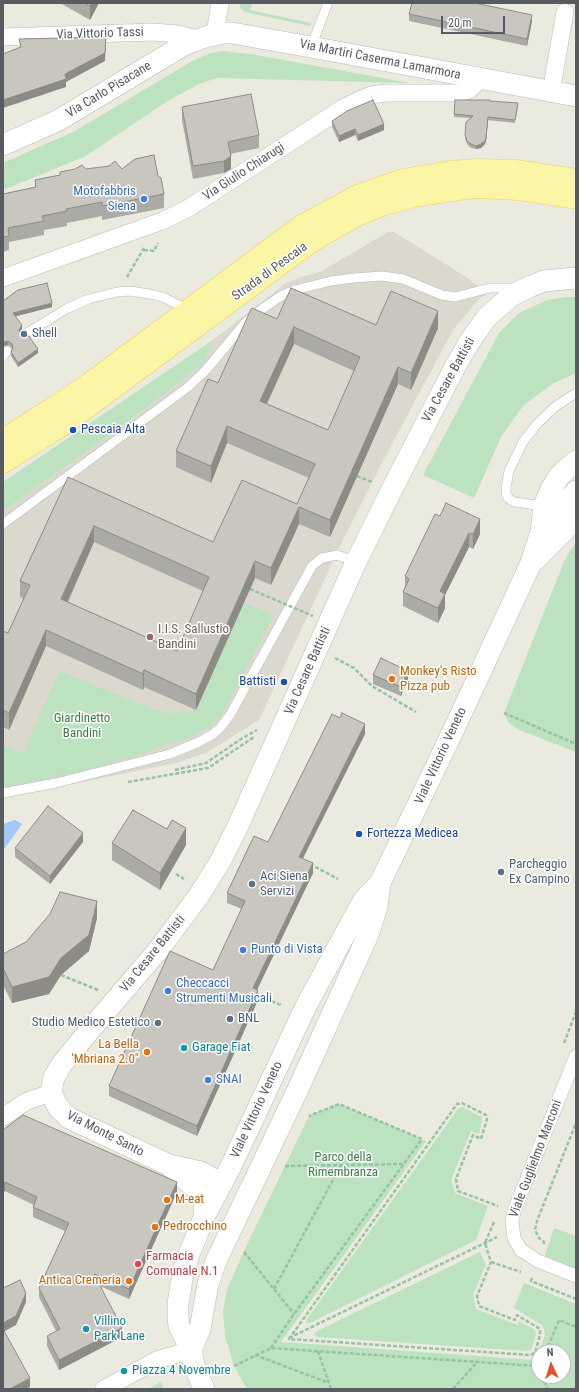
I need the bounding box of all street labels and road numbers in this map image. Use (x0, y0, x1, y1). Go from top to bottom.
street label: Via Vittorio Tassi (56, 25, 144, 43)
street label: Via Martiri Caserma Lamarmora (298, 37, 462, 83)
street label: Via Carlo Pisacane (64, 58, 154, 122)
street label: Via Giulio Chiarugi (200, 140, 288, 204)
street label: Strada di Pescaia (229, 239, 311, 305)
street label: Via Cesare Battisti (419, 335, 479, 425)
street label: Via Cesare Battisti (282, 625, 334, 717)
street label: Viale Vittorio Veneto (412, 705, 470, 807)
street label: Via Cesare Battisti (117, 912, 189, 996)
street label: Viale Vittorio Veneto (228, 1059, 286, 1161)
street label: Viale Guglielmo Marconi (506, 1098, 566, 1220)
street label: Via Monte Santo (64, 1108, 146, 1160)

